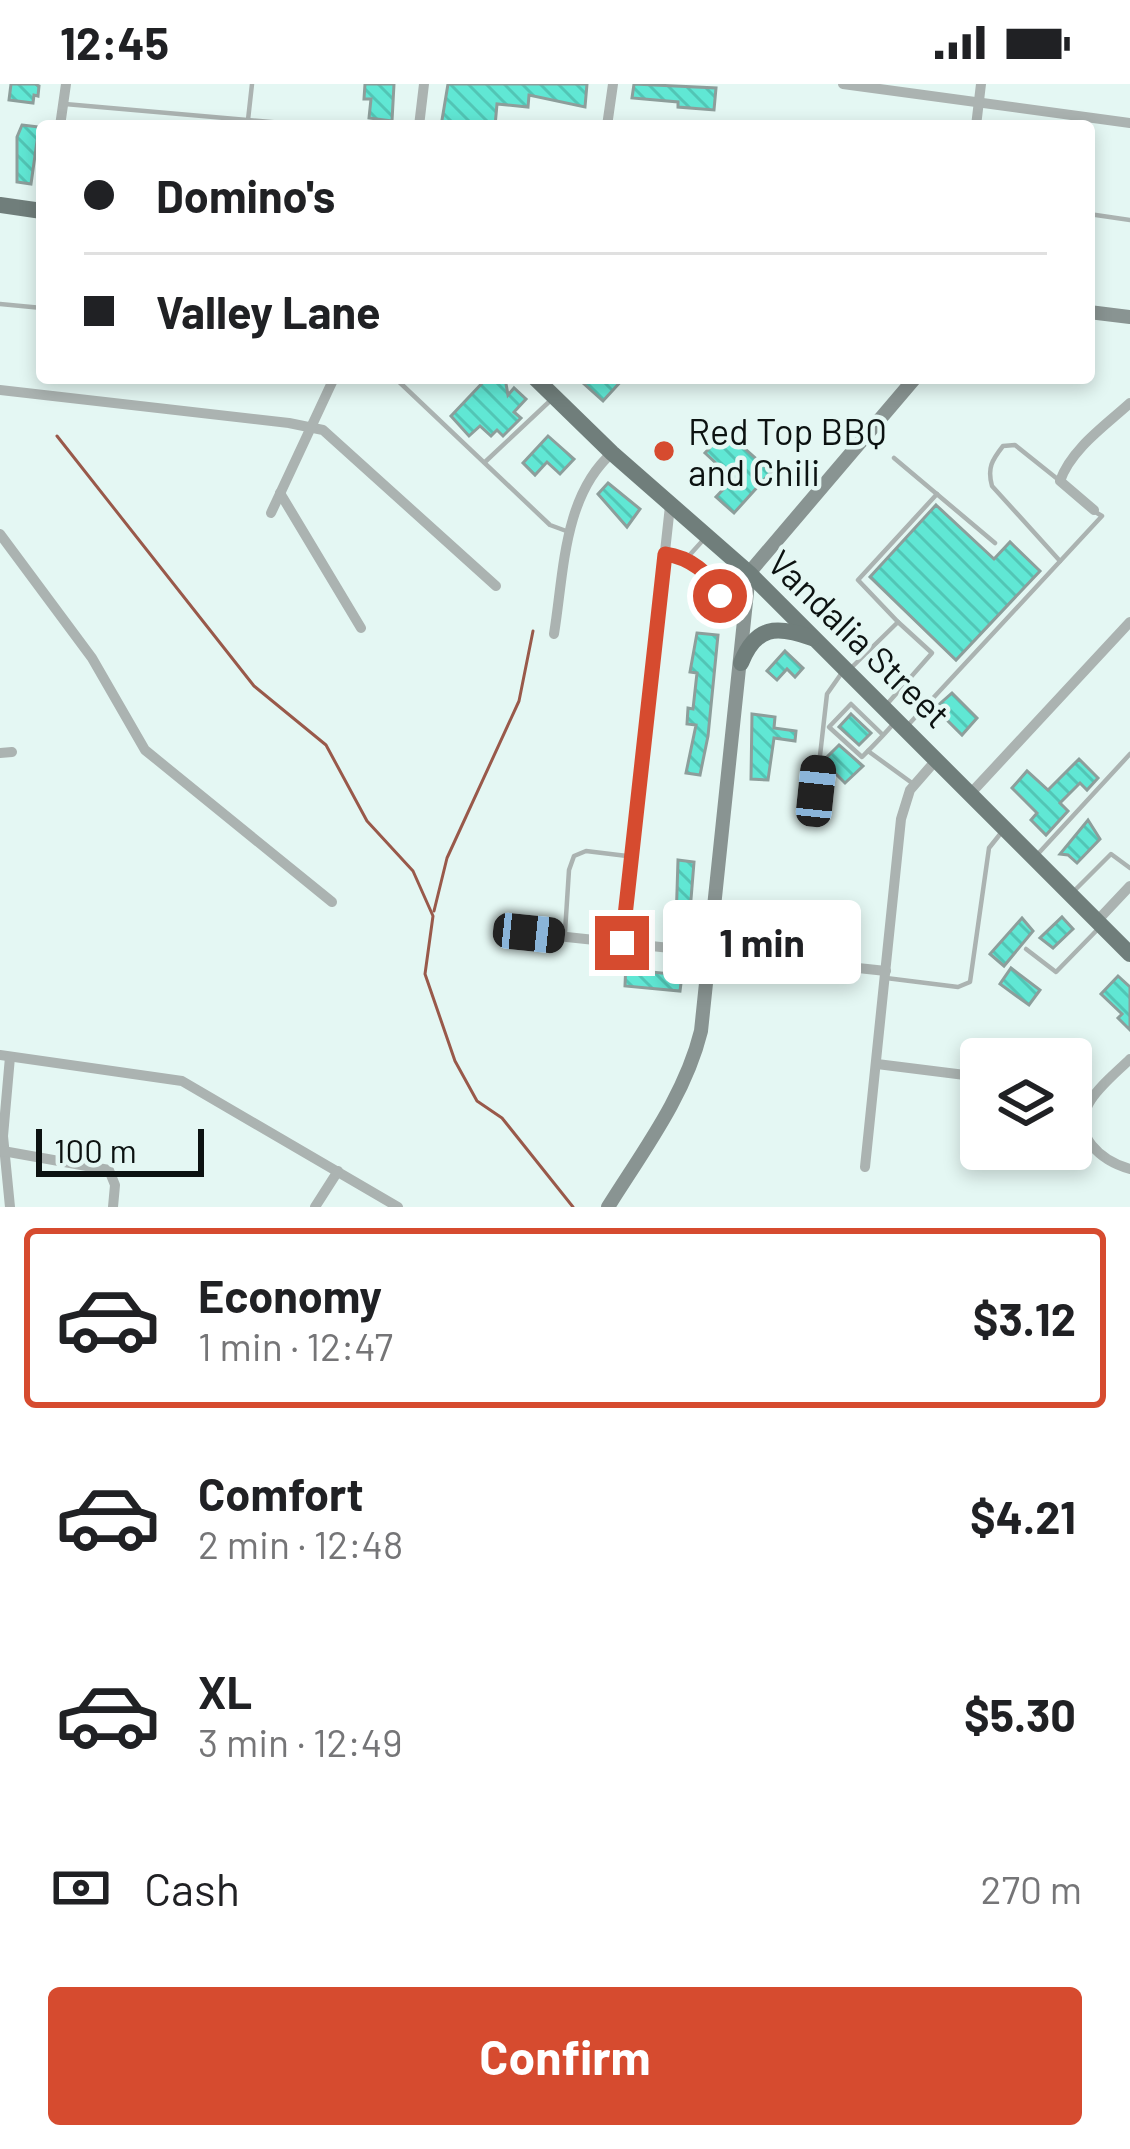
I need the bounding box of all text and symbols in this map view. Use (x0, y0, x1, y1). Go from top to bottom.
text: 12:45 (60, 15, 169, 69)
text: Domino's (156, 168, 335, 222)
text: Valley Lane (156, 284, 381, 338)
place label: Red Top BBQ and Chili (688, 409, 886, 493)
marker: Red Top BBQ and Chili (651, 438, 677, 464)
street label: Vandalia Street (760, 540, 960, 736)
route start (693, 569, 747, 623)
car (794, 753, 838, 829)
callout: 1 min (664, 901, 862, 985)
car (491, 911, 567, 955)
route end (595, 916, 649, 970)
text: 1 min (719, 918, 805, 965)
map controls (960, 1038, 1092, 1170)
button: layers (960, 1038, 1092, 1170)
scale bar (36, 1123, 204, 1176)
text: 100 m (54, 1130, 137, 1170)
icon: car (54, 1264, 162, 1372)
text: Economy (198, 1268, 382, 1322)
text: $3.12 (973, 1291, 1076, 1345)
text: 1 min · 12:47 (198, 1322, 393, 1369)
icon: car (54, 1462, 162, 1570)
text: Comfort (198, 1466, 364, 1520)
text: $4.21 (970, 1489, 1076, 1543)
text: 2 min · 12:48 (198, 1520, 403, 1567)
icon: car (54, 1660, 162, 1768)
text: XL (198, 1664, 252, 1718)
text: $5.30 (964, 1687, 1076, 1741)
text: 3 min · 12:49 (198, 1718, 402, 1765)
icon: cash (48, 1855, 114, 1921)
text: Cash (144, 1861, 240, 1915)
text: 270 m (981, 1865, 1082, 1912)
button: Confirm (48, 1987, 1082, 2125)

